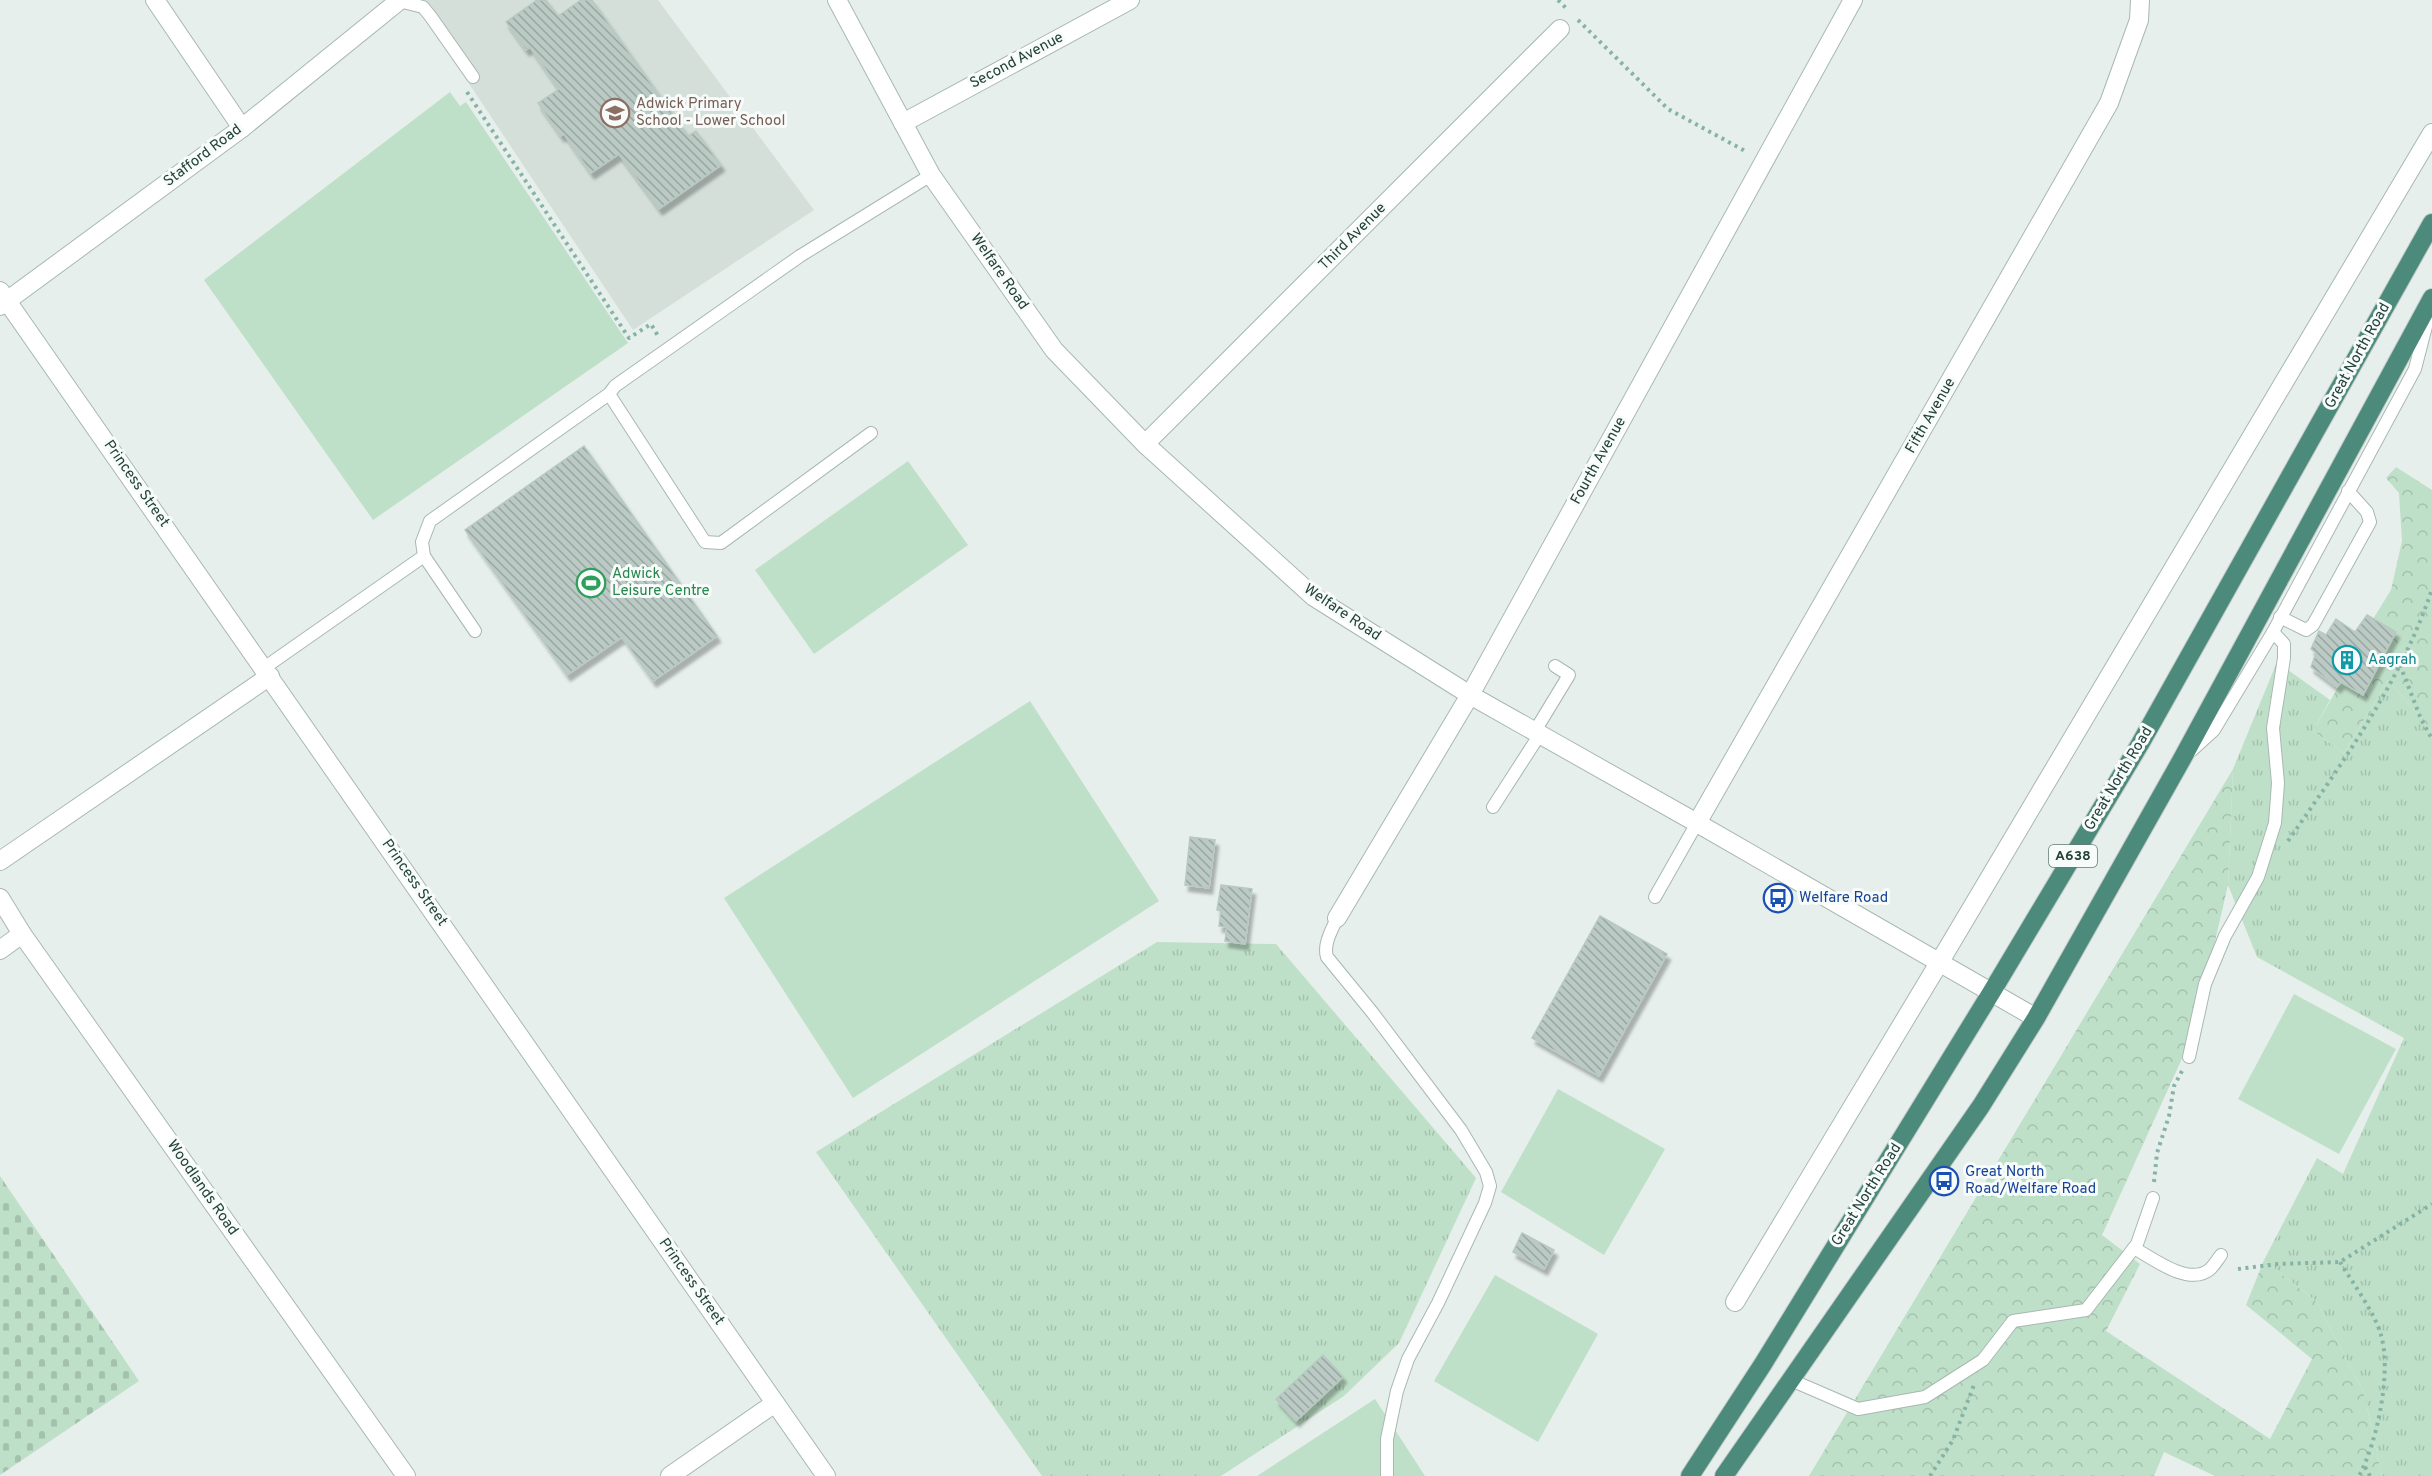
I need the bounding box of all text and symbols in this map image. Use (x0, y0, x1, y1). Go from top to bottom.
street label: Second Avenue (967, 28, 1067, 94)
place label: Adwick Primary School - Lower School (636, 95, 785, 131)
school or university icon: Adwick Primary School - Lower School (599, 97, 631, 129)
street label: Stafford Road (160, 120, 246, 192)
street label: Third Avenue (1315, 199, 1391, 275)
street label: Welfare Road (966, 230, 1032, 314)
street label: Great North Road (2321, 300, 2395, 412)
street label: Fifth Avenue (1902, 375, 1960, 457)
street label: Fourth Avenue (1567, 414, 1631, 508)
street label: Princess Street (99, 437, 173, 531)
place label: Adwick Leisure Centre (612, 565, 710, 601)
sports icon: Adwick Leisure Centre (575, 567, 607, 599)
street label: Welfare Road (1300, 580, 1384, 646)
building icon: Aagrah (2331, 644, 2363, 676)
place label: Aagrah (2368, 651, 2417, 670)
street label: Great North Road (2081, 724, 2157, 834)
street label: Princess Street (377, 836, 451, 930)
road number: A638 (2049, 845, 2097, 867)
bus stop icon: Welfare Road (1762, 882, 1794, 914)
place label: Welfare Road (1799, 889, 1888, 908)
street label: Woodlands Road (162, 1137, 242, 1239)
street label: Great North Road (1828, 1140, 1906, 1250)
place label: Great North Road/Welfare Road (1965, 1163, 2096, 1199)
bus stop icon: Great North Road/Welfare Road (1928, 1165, 1960, 1197)
street label: Princess Street (654, 1235, 728, 1329)

